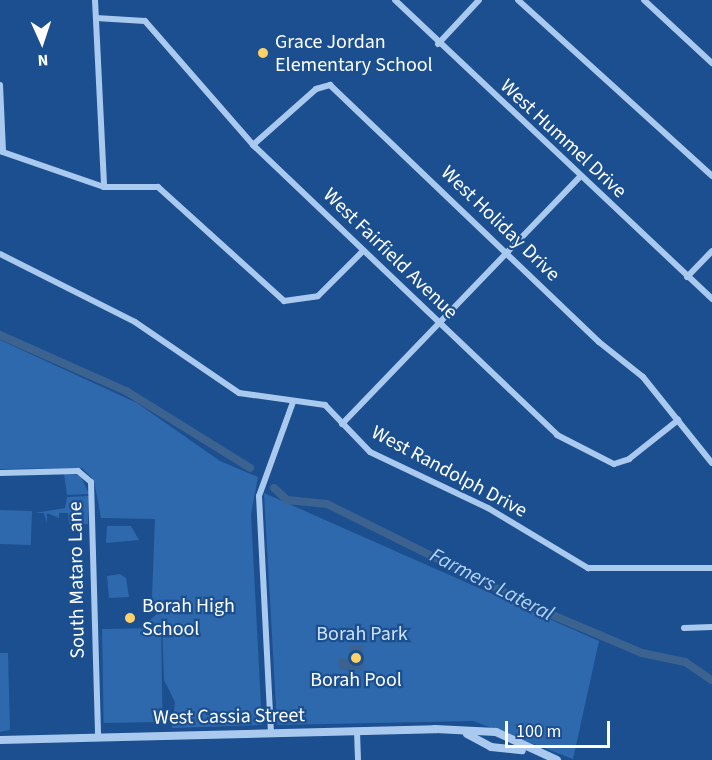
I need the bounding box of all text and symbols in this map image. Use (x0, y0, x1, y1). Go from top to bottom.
north arrow (12, 12, 72, 72)
place label: Grace Jordan Elementary School (275, 30, 433, 77)
marker: Grace Jordan Elementary School (256, 46, 270, 60)
text: N (37, 49, 49, 71)
street label: West Hummel Drive (495, 74, 631, 204)
street label: West Holiday Drive (436, 161, 564, 287)
street label: West Fairfield Avenue (318, 184, 462, 324)
street label: West Randolph Drive (367, 421, 531, 523)
street label: South Mataro Lane (64, 501, 90, 659)
water label: Farmers Lateral (426, 542, 558, 626)
place label: Borah High School (142, 594, 235, 641)
marker: Borah High School (123, 611, 137, 625)
park label: Borah Park (316, 622, 408, 646)
marker: Borah Pool (349, 651, 363, 665)
place label: Borah Pool (310, 668, 402, 692)
street label: West Cassia Street (153, 704, 305, 730)
scale bar (508, 709, 613, 747)
text: 100 m (516, 719, 561, 744)

